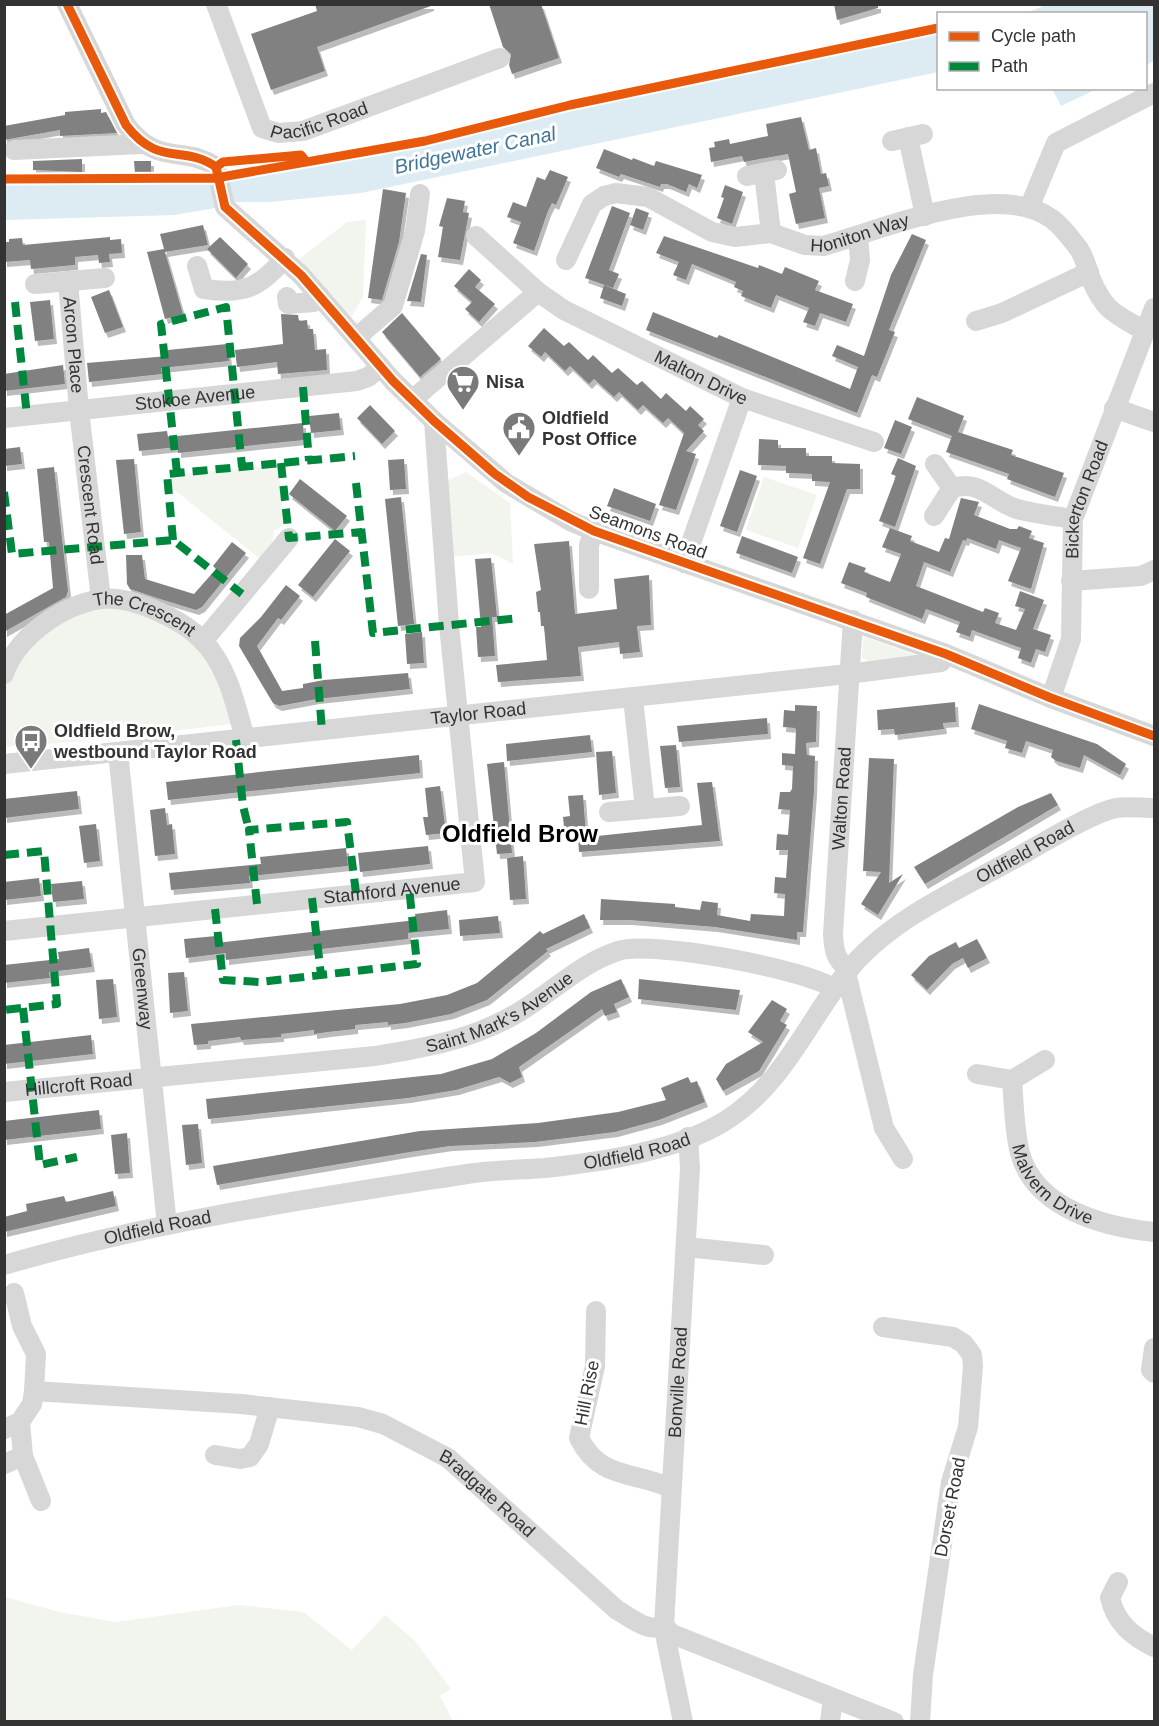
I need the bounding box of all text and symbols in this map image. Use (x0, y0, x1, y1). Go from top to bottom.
legend (937, 12, 1147, 90)
text: Cycle path (991, 26, 1076, 46)
text: Path (991, 56, 1028, 76)
street label: Pacific Road (268, 98, 371, 144)
water label: Bridgewater Canal (392, 122, 558, 178)
street label: Honiton Way (810, 210, 911, 256)
street label: Arcon Place (59, 296, 88, 394)
street label: Malton Drive (651, 346, 751, 409)
supermarket icon: Nisa (445, 364, 481, 411)
place label: Nisa (486, 372, 525, 392)
street label: Stokoe Avenue (134, 382, 256, 414)
place label: Oldfield Post Office (542, 408, 637, 449)
public building icon: Oldfield Post Office (501, 410, 537, 457)
street label: Bickerton Road (1062, 438, 1112, 559)
street label: Crescent Road (73, 444, 107, 566)
street label: Seamons Road (586, 501, 710, 563)
street label: The Crescent (91, 589, 199, 640)
street label: Taylor Road (429, 698, 527, 728)
place label: Oldfield Brow, westbound Taylor Road (53, 721, 257, 762)
bus stop icon: Oldfield Brow, westbound Taylor Road (13, 723, 49, 770)
street label: Walton Road (828, 746, 855, 851)
street label: Oldfield Road (973, 817, 1078, 887)
district label: Oldfield Brow (442, 820, 598, 847)
street label: Stamford Avenue (322, 874, 462, 908)
street label: Greenway (128, 947, 157, 1031)
street label: Saint Mark's Avenue (424, 968, 577, 1057)
street label: Hillcroft Road (24, 1070, 133, 1100)
street label: Oldfield Road (582, 1129, 693, 1173)
street label: Malvern Drive (1008, 1142, 1096, 1228)
street label: Oldfield Road (102, 1207, 213, 1249)
street label: Bonville Road (665, 1326, 691, 1438)
street label: Hill Rise (571, 1359, 603, 1427)
street label: Bradgate Road (436, 1445, 539, 1541)
street label: Dorset Road (931, 1455, 969, 1559)

